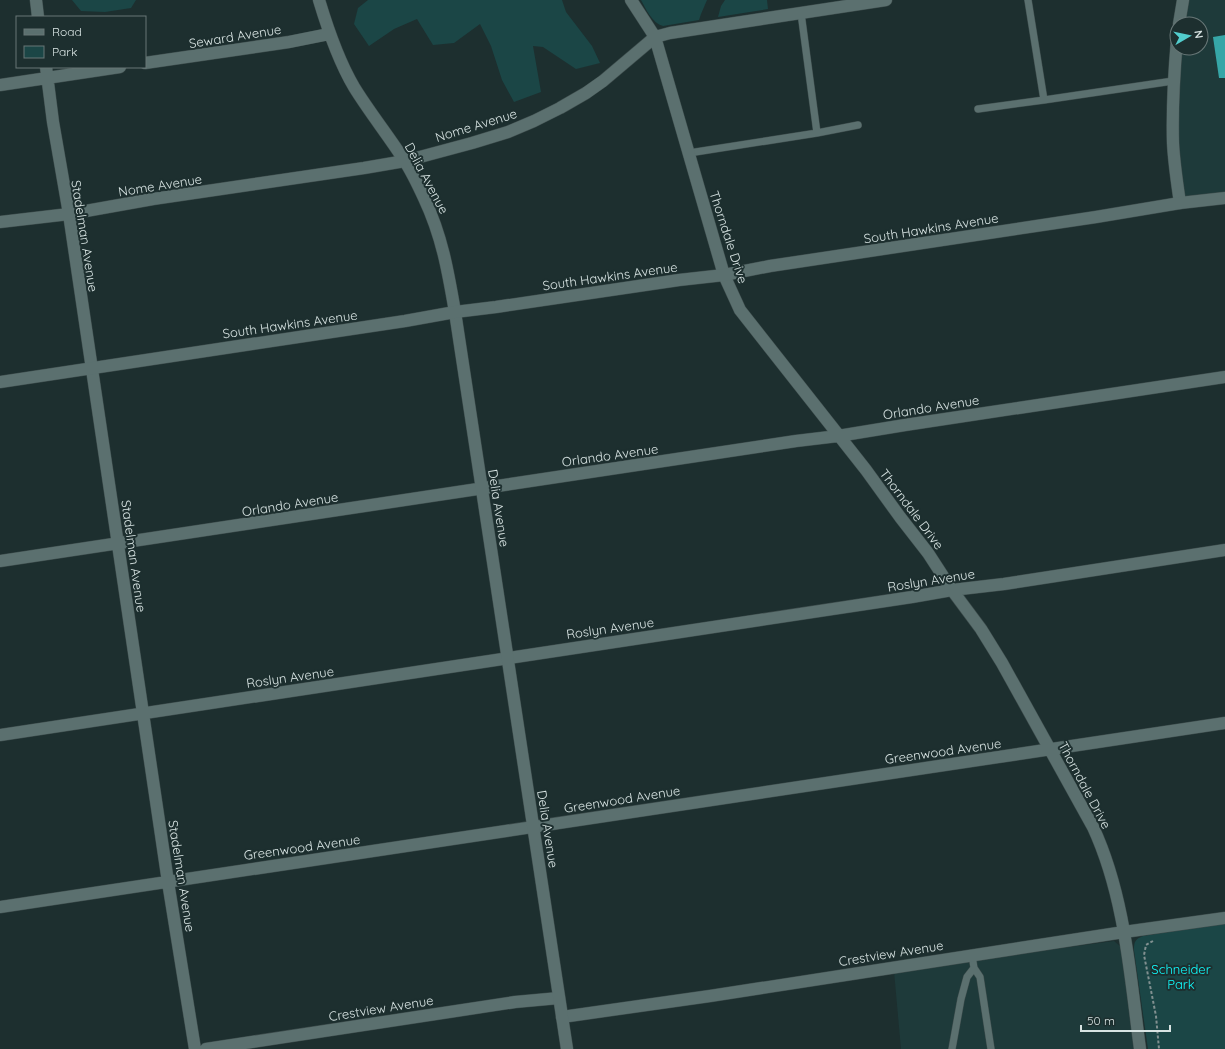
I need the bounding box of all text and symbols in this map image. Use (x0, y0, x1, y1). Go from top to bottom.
legend (16, 16, 146, 68)
north arrow (1169, 16, 1209, 56)
street label: Seward Avenue (188, 21, 282, 51)
text: Road (52, 24, 82, 39)
text: N (1191, 29, 1206, 40)
text: Park (52, 44, 77, 59)
street label: Nome Avenue (433, 105, 519, 145)
street label: Delia Avenue (402, 140, 452, 216)
street label: Nome Avenue (117, 170, 203, 200)
street label: Stadelman Avenue (68, 179, 102, 293)
street label: Thorndale Drive (706, 189, 752, 285)
street label: South Hawkins Avenue (862, 209, 1000, 247)
street label: South Hawkins Avenue (541, 259, 679, 293)
street label: South Hawkins Avenue (221, 307, 359, 341)
street label: Orlando Avenue (882, 392, 980, 422)
street label: Orlando Avenue (561, 440, 659, 470)
street label: Thorndale Drive (877, 466, 947, 552)
street label: Delia Avenue (485, 468, 513, 548)
street label: Orlando Avenue (241, 489, 339, 519)
street label: Stadelman Avenue (118, 499, 150, 613)
street label: Roslyn Avenue (886, 565, 976, 595)
street label: Roslyn Avenue (565, 614, 655, 642)
street label: Roslyn Avenue (245, 663, 335, 691)
street label: Greenwood Avenue (884, 735, 1002, 767)
street label: Thorndale Drive (1055, 739, 1115, 831)
street label: Greenwood Avenue (563, 782, 681, 816)
street label: Delia Avenue (534, 789, 562, 869)
street label: Stadelman Avenue (165, 819, 199, 933)
street label: Greenwood Avenue (243, 831, 361, 863)
street label: Crestview Avenue (837, 937, 945, 969)
park label: Schneider Park (1151, 961, 1211, 992)
street label: Crestview Avenue (327, 992, 435, 1024)
scale bar (1081, 1007, 1170, 1033)
text: 50 m (1087, 1013, 1115, 1028)

